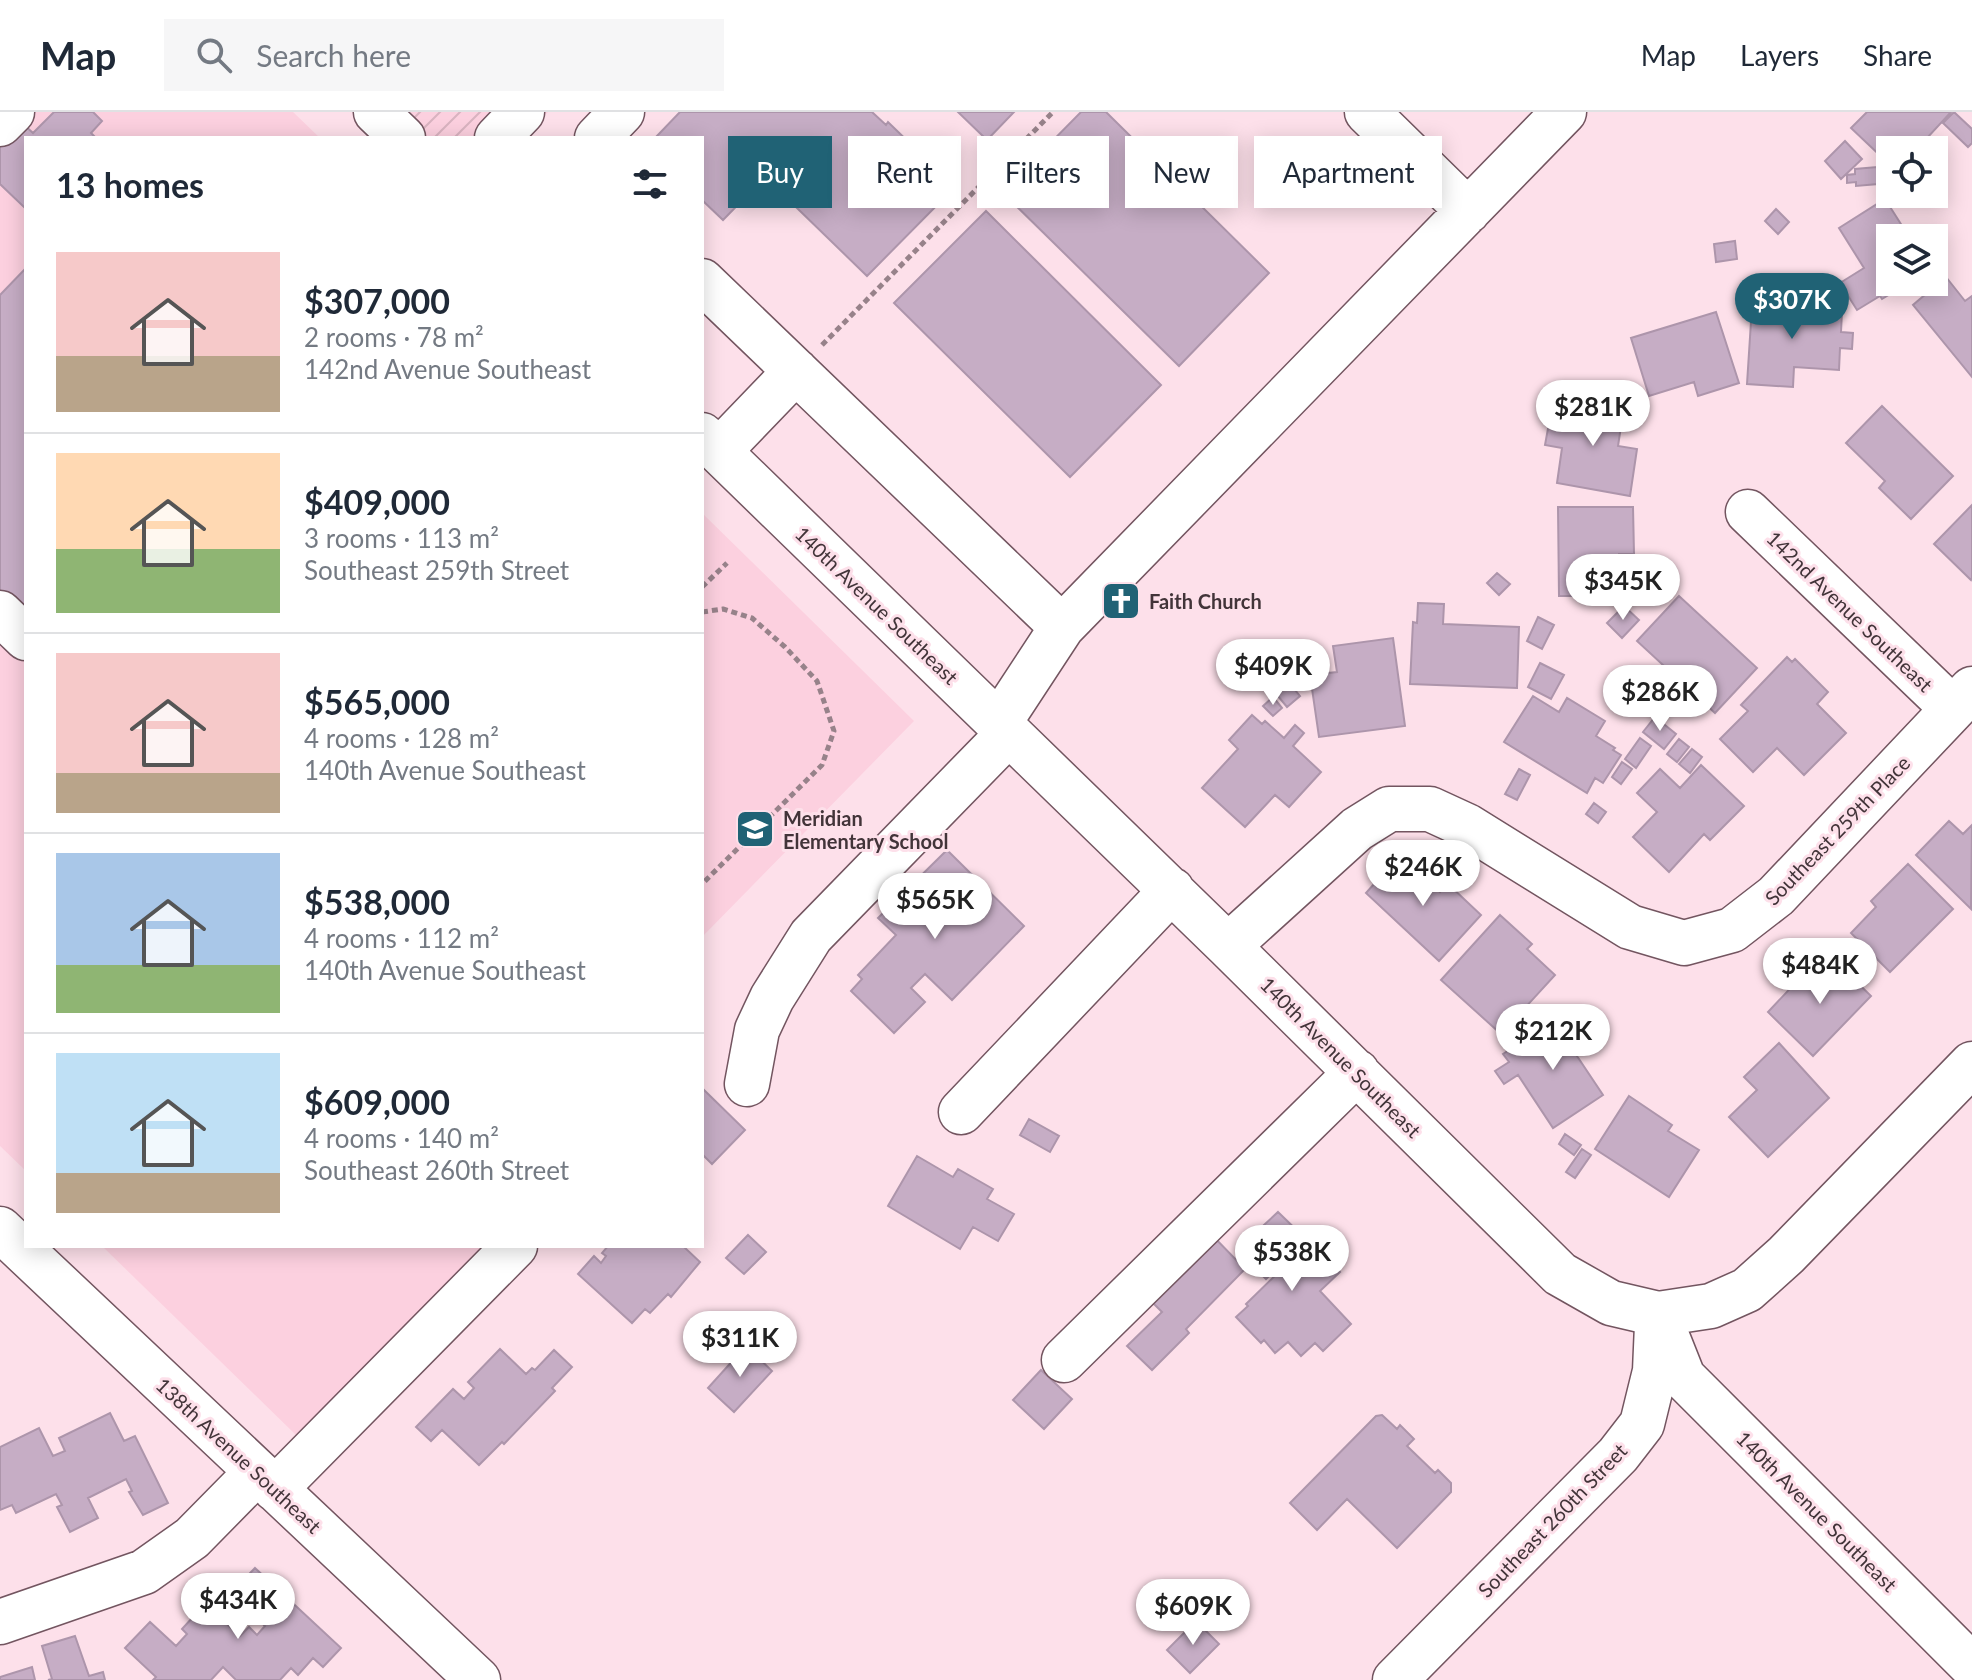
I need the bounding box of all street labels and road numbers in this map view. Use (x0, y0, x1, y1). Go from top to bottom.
street label: 140th Avenue Southeast (791, 521, 963, 689)
street label: 142nd Avenue Southeast (1762, 526, 1938, 696)
street label: Southeast 259th Place (1760, 751, 1914, 909)
street label: 140th Avenue Southeast (1256, 972, 1426, 1142)
street label: 138th Avenue Southeast (152, 1372, 326, 1538)
street label: 140th Avenue Southeast (1732, 1426, 1902, 1596)
street label: Southeast 260th Street (1473, 1438, 1631, 1602)

